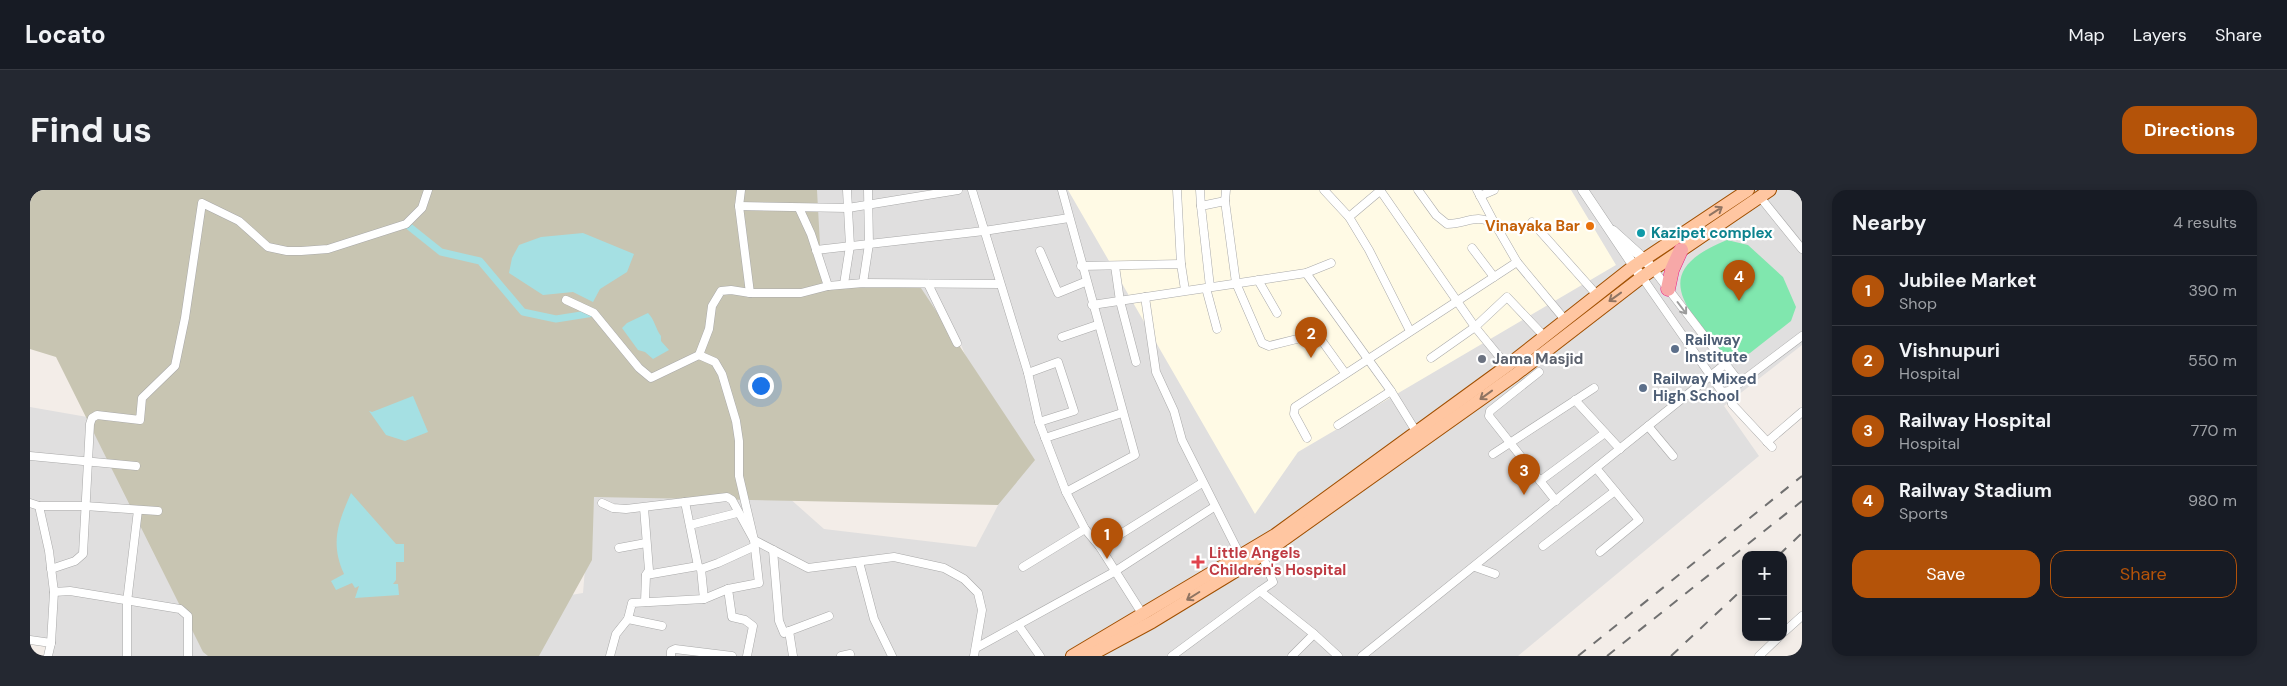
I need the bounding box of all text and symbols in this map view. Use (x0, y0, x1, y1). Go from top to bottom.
text: Locato (25, 19, 106, 50)
text: Map (2069, 23, 2105, 47)
text: Layers (2133, 23, 2187, 47)
text: Share (2215, 23, 2262, 47)
button: Directions (2122, 106, 2257, 154)
text: Find us (30, 107, 152, 153)
one-way arrow (1709, 206, 1723, 216)
text: Nearby (1852, 209, 1926, 237)
text: 4 results (2173, 212, 2237, 233)
place label: Vinayaka Bar (1485, 216, 1580, 236)
marker: Vinayaka Bar (1584, 220, 1596, 232)
place label: Kazipet complex (1651, 223, 1773, 243)
marker: Kazipet complex (1635, 227, 1647, 239)
pin: 4 (1723, 260, 1755, 301)
text: Jubilee Market (1899, 268, 2037, 293)
text: 1 (1865, 280, 1871, 301)
text: 390 m (2189, 280, 2237, 301)
one-way arrow (1609, 291, 1622, 302)
text: Shop (1899, 293, 1937, 314)
one-way arrow (1677, 301, 1687, 315)
pin: 2 (1295, 317, 1327, 358)
place label: Railway Institute (1685, 330, 1748, 367)
text: Vishnupuri (1899, 338, 2000, 363)
marker: Railway Institute (1669, 343, 1681, 355)
place label: Jama Masjid (1492, 349, 1583, 369)
text: 2 (1863, 350, 1873, 371)
text: 550 m (2188, 350, 2237, 371)
marker: Jama Masjid (1476, 353, 1488, 365)
text: Hospital (1899, 363, 1960, 384)
place label: Railway Mixed High School (1653, 369, 1757, 406)
your location (748, 373, 774, 399)
marker: Railway Mixed High School (1637, 382, 1649, 394)
one-way arrow (1480, 390, 1493, 401)
text: Railway Hospital (1899, 408, 2051, 433)
text: 3 (1863, 420, 1873, 441)
text: 770 m (2191, 420, 2237, 441)
text: Hospital (1899, 433, 1960, 454)
pin: 3 (1508, 454, 1540, 495)
text: Railway Stadium (1899, 478, 2052, 503)
text: 4 (1863, 490, 1873, 511)
text: 980 m (2188, 490, 2237, 511)
text: Sports (1899, 503, 1948, 524)
pin: 1 (1091, 518, 1123, 559)
place label: Little Angels Children's Hospital (1209, 543, 1346, 580)
button: Save (1852, 550, 2040, 598)
button: Share (2050, 550, 2237, 598)
map controls (1742, 551, 1787, 641)
button: + (1742, 551, 1787, 596)
marker: Little Angels Children's Hospital (1191, 555, 1205, 569)
one-way arrow (1187, 592, 1201, 602)
button: − (1742, 596, 1787, 641)

